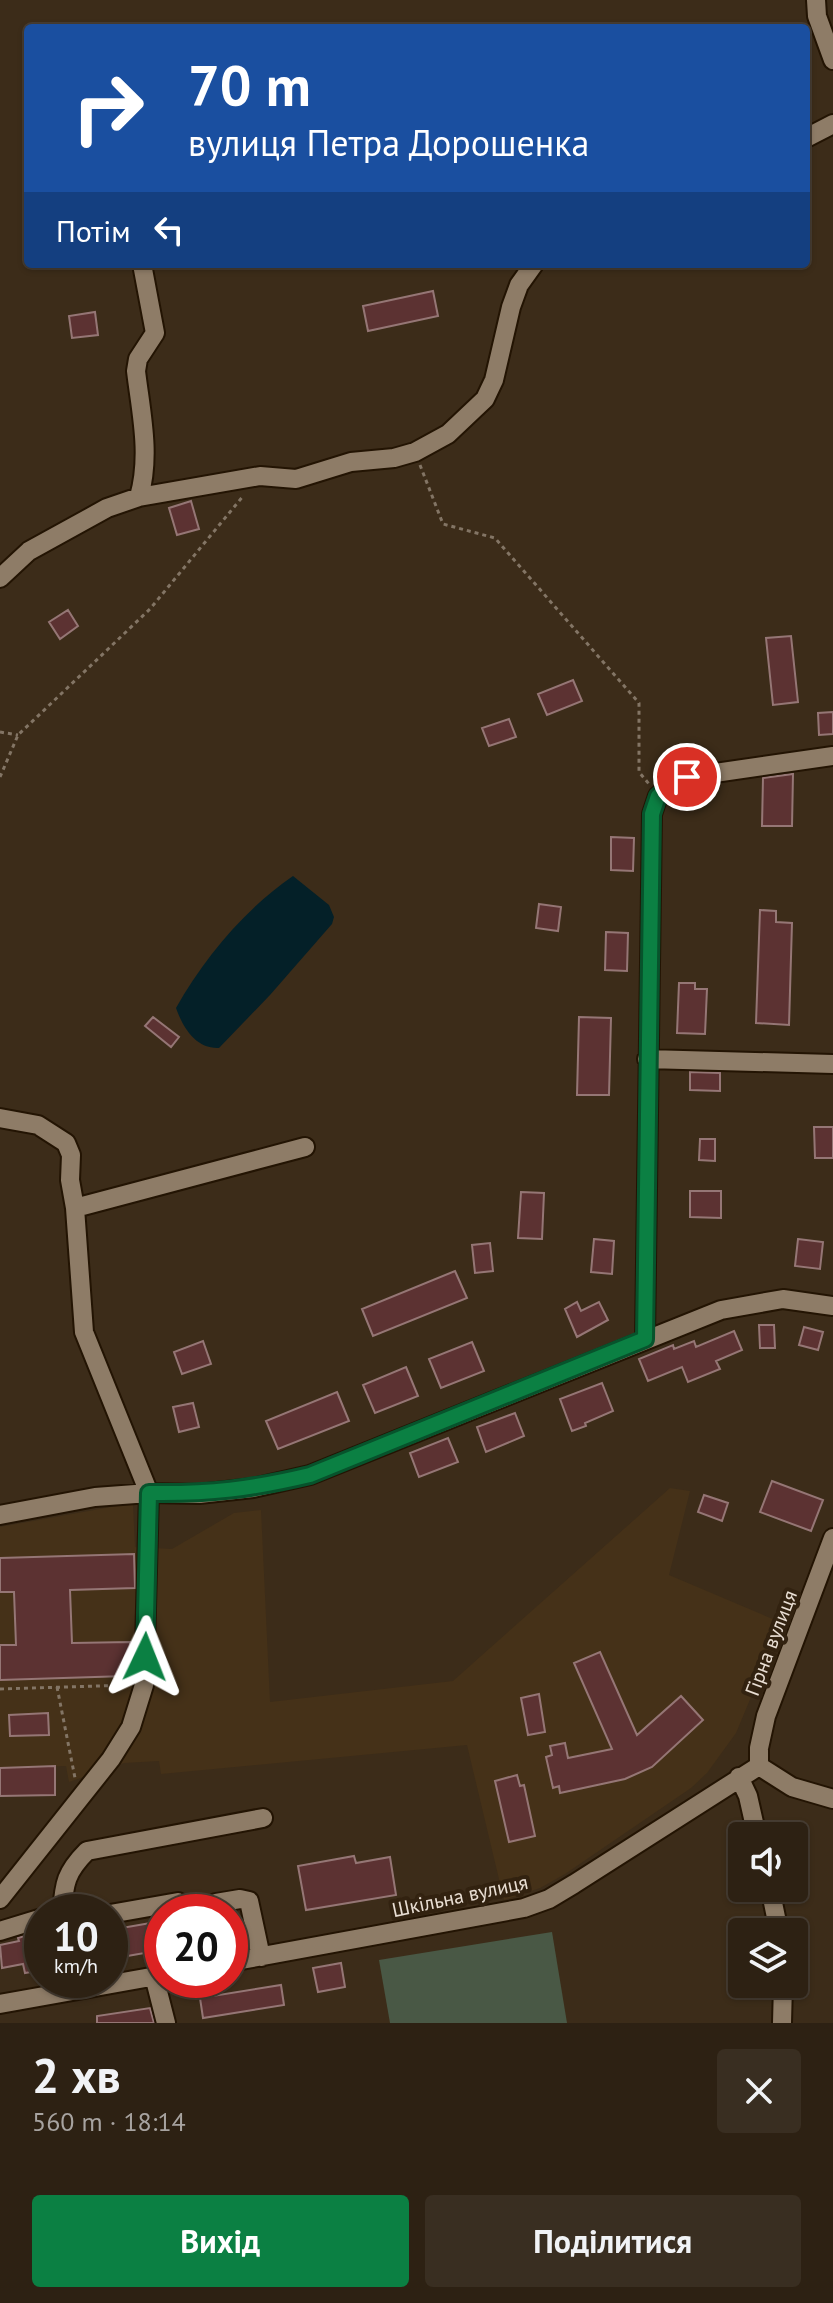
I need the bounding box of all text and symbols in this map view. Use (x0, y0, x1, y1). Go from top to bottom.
text: 70 m (188, 49, 311, 121)
icon: right (56, 56, 160, 160)
text: вулиця Петра Дорошенка (188, 119, 589, 166)
icon: left (147, 208, 191, 252)
text: Потім (56, 211, 131, 250)
pin (653, 743, 721, 811)
icon: arrive (665, 755, 709, 799)
street label: Гірна вулиця (739, 1587, 803, 1699)
position arrow (103, 1615, 187, 1699)
map controls (728, 1822, 808, 1998)
button: sound (728, 1822, 808, 1902)
street label: Шкільна вулиця (390, 1869, 530, 1923)
speed limit sign: 20 (144, 1894, 248, 1998)
text: 10 (53, 1910, 99, 1962)
button: layers (728, 1918, 808, 1998)
text: km/h (54, 1953, 98, 1979)
text: 2 хв (32, 2044, 121, 2106)
button: close (717, 2049, 801, 2133)
text: 560 m · 18:14 (32, 2105, 186, 2138)
button: Вихід (32, 2195, 409, 2287)
button: Поділитися (425, 2195, 801, 2287)

